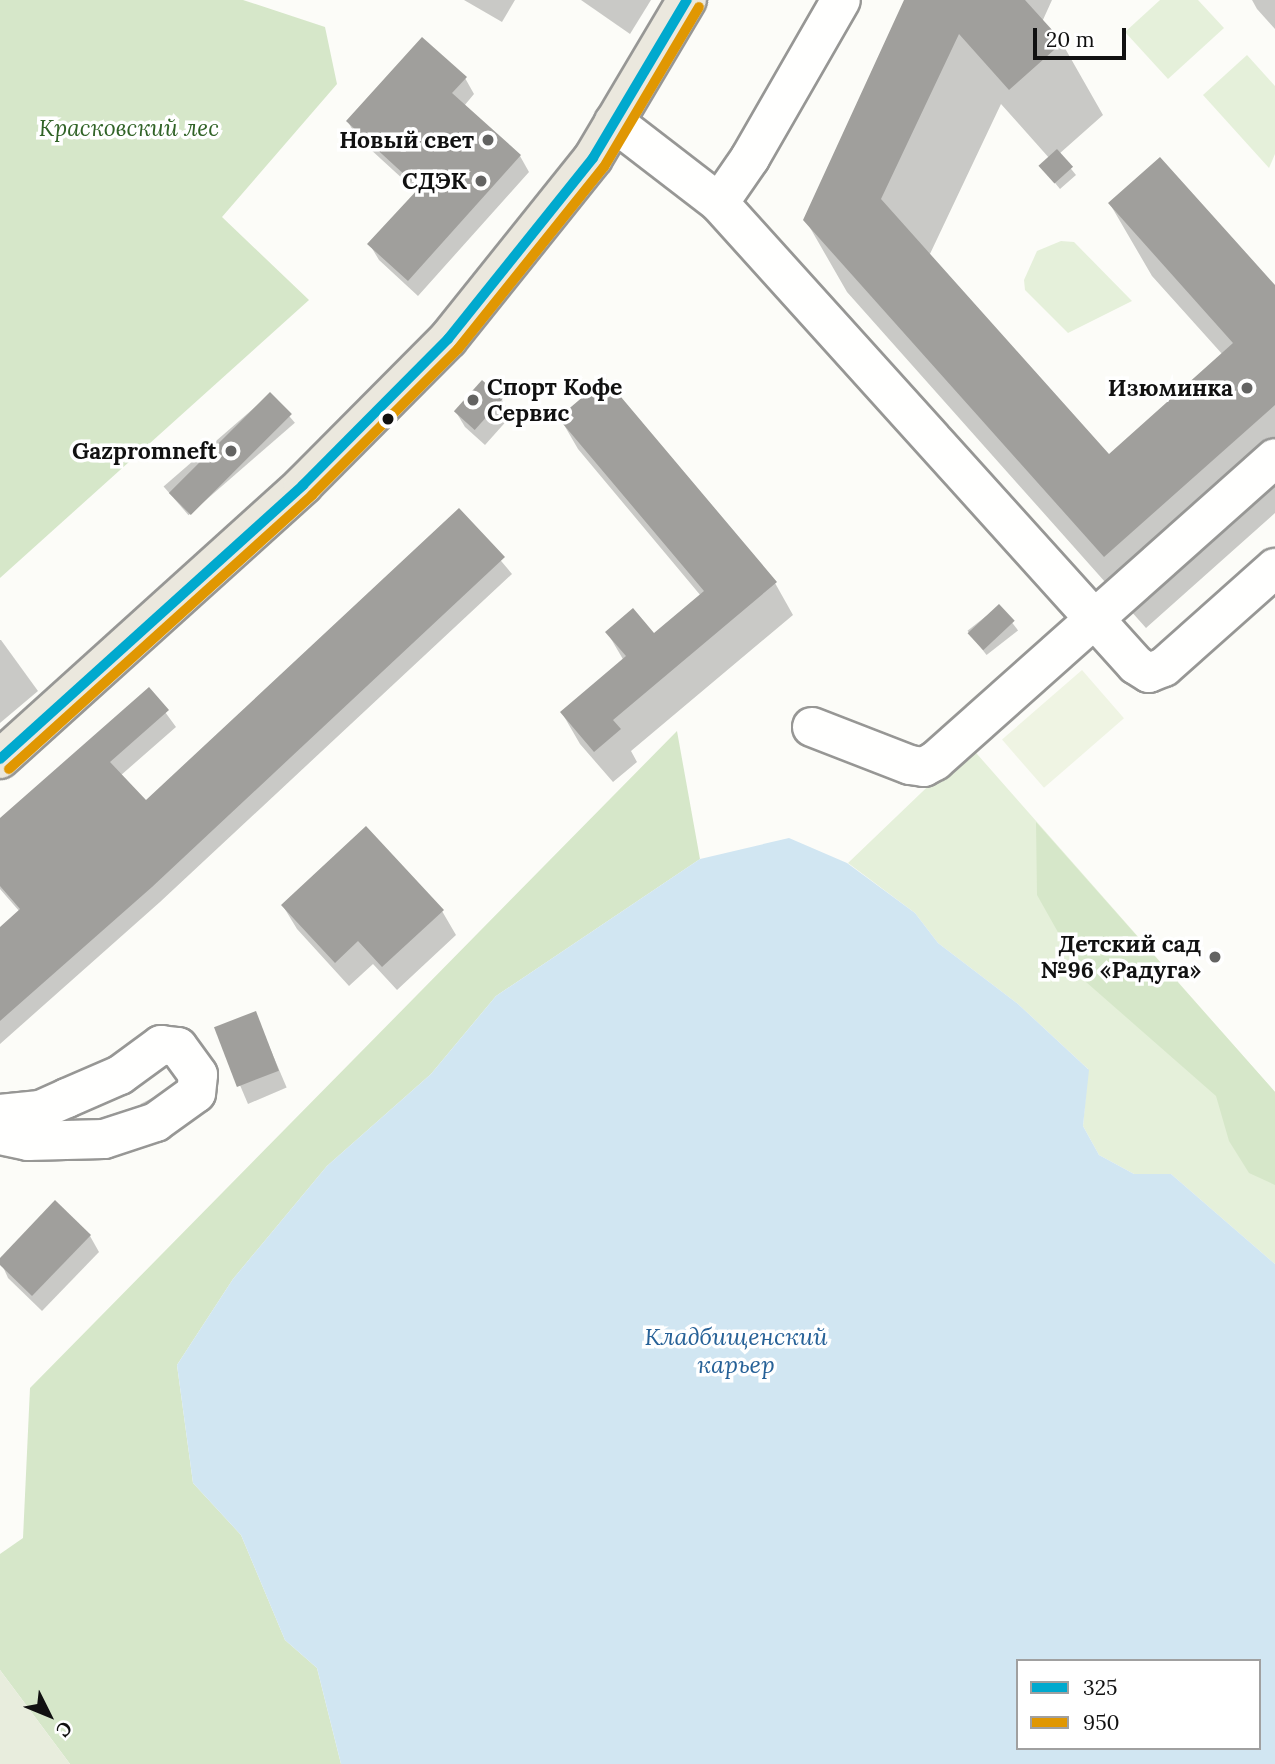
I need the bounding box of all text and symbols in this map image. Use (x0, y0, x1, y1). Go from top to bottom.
scale bar (1037, 14, 1130, 58)
text: 20 m (1046, 26, 1095, 53)
park label: Красковский лес (39, 114, 219, 142)
place label: Новый свет (339, 126, 474, 154)
marker: Новый свет (480, 132, 496, 148)
place label: СДЭК (402, 167, 467, 195)
marker: СДЭК (473, 173, 489, 189)
place label: Спорт Кофе Сервис (487, 373, 622, 427)
place label: Изюминка (1108, 374, 1233, 402)
marker: Изюминка (1239, 380, 1255, 396)
marker: Спорт Кофе Сервис (465, 392, 481, 408)
unlabelled marker (381, 412, 395, 426)
place label: Gazpromneft (72, 437, 217, 465)
marker: Gazpromneft (223, 443, 239, 459)
place label: Детский сад №96 «Радуга» (1041, 930, 1201, 984)
marker: Детский сад №96 «Радуга» (1207, 949, 1223, 965)
water label: Кладбищенский карьер (645, 1323, 827, 1379)
legend (1016, 1659, 1261, 1750)
text: 325 (1083, 1674, 1117, 1701)
north arrow (14, 1680, 84, 1750)
text: 950 (1083, 1709, 1120, 1736)
text: С (51, 1716, 78, 1742)

